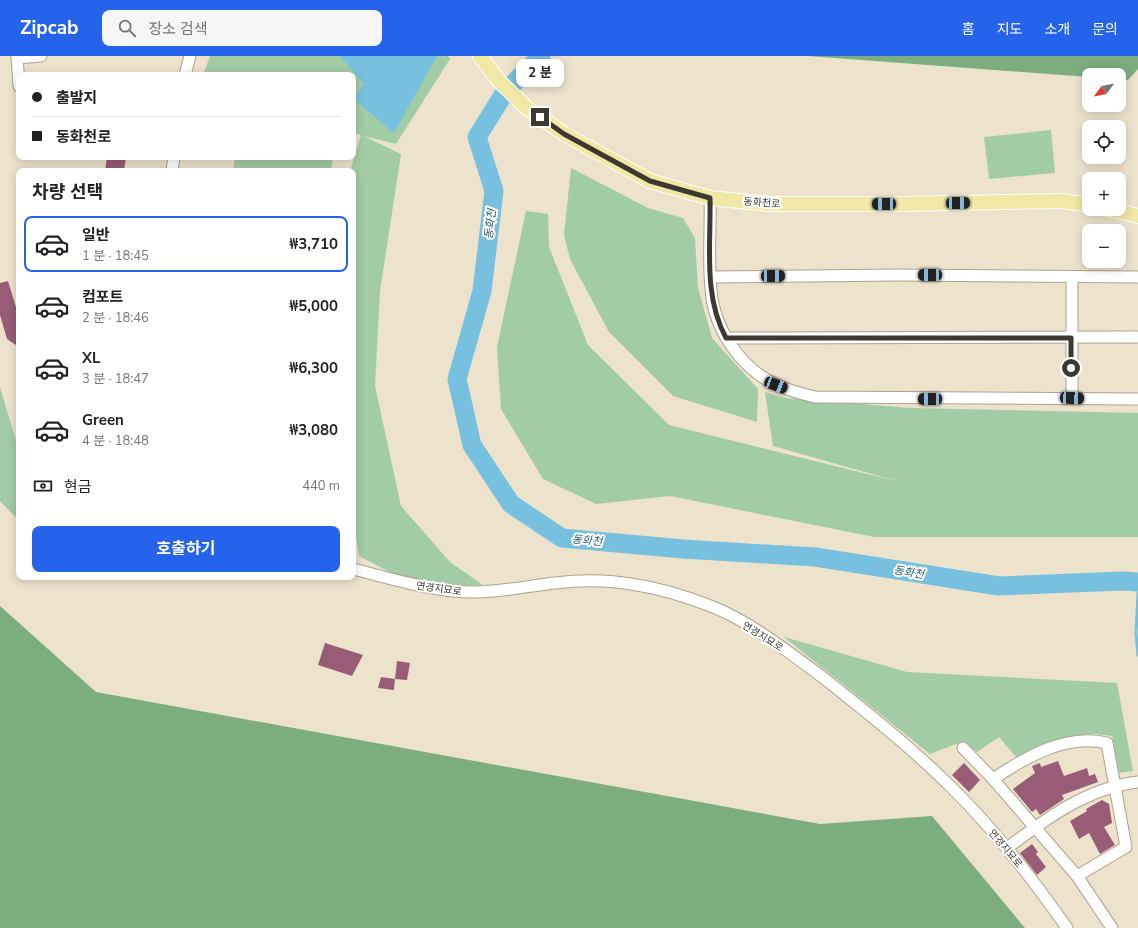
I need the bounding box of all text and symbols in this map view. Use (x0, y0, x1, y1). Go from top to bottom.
search box (102, 10, 382, 46)
text: Zipcab (20, 15, 78, 41)
icon: search (116, 17, 138, 39)
text: 장소 검색 (148, 19, 208, 39)
text: 홈 (962, 20, 975, 39)
text: 지도 (997, 20, 1022, 39)
text: 소개 (1044, 20, 1070, 39)
text: 문의 (1092, 20, 1118, 39)
callout: 2 분 (516, 59, 564, 87)
text: 2 분 (528, 64, 552, 82)
north arrow (1082, 68, 1126, 112)
map controls (1082, 68, 1126, 268)
text: 출발지 (56, 88, 97, 108)
route end (531, 108, 549, 126)
button: locate (1082, 120, 1126, 164)
text: 동화천로 (56, 127, 111, 147)
button: + (1082, 172, 1126, 216)
text: 차량 선택 (32, 180, 103, 204)
street label: 동화천로 (743, 195, 781, 211)
car (946, 197, 970, 209)
car (872, 198, 896, 210)
water label: 동화천 (481, 206, 500, 240)
button: − (1082, 224, 1126, 268)
text: 일반 (82, 225, 110, 245)
icon: car (34, 226, 70, 262)
text: ₩3,710 (289, 234, 338, 254)
text: 1 분 · 18:45 (82, 247, 149, 265)
car (918, 269, 942, 281)
car (761, 270, 785, 282)
text: 컴포트 (82, 287, 123, 307)
icon: car (34, 288, 70, 324)
text: ₩5,000 (289, 296, 338, 316)
text: 2 분 · 18:46 (82, 309, 149, 327)
text: XL (82, 348, 101, 368)
icon: car (34, 350, 70, 386)
text: ₩6,300 (289, 358, 338, 378)
route start (1062, 359, 1080, 377)
text: 3 분 · 18:47 (82, 370, 149, 388)
car (763, 375, 789, 395)
car (1060, 392, 1084, 404)
car (918, 393, 942, 405)
text: Green (82, 410, 124, 430)
icon: car (34, 412, 70, 448)
text: ₩3,080 (289, 420, 338, 440)
text: 4 분 · 18:48 (82, 432, 149, 450)
icon: cash (32, 475, 54, 497)
text: 현금 (64, 477, 92, 497)
text: 440 m (302, 477, 340, 495)
button: 호출하기 (32, 526, 340, 572)
water label: 동화천 (571, 532, 605, 549)
water label: 동화천 (893, 563, 927, 583)
street label: 연경지묘로 (415, 579, 463, 599)
street label: 연경지묘로 (739, 619, 786, 655)
street label: 연경지묘로 (985, 827, 1025, 871)

